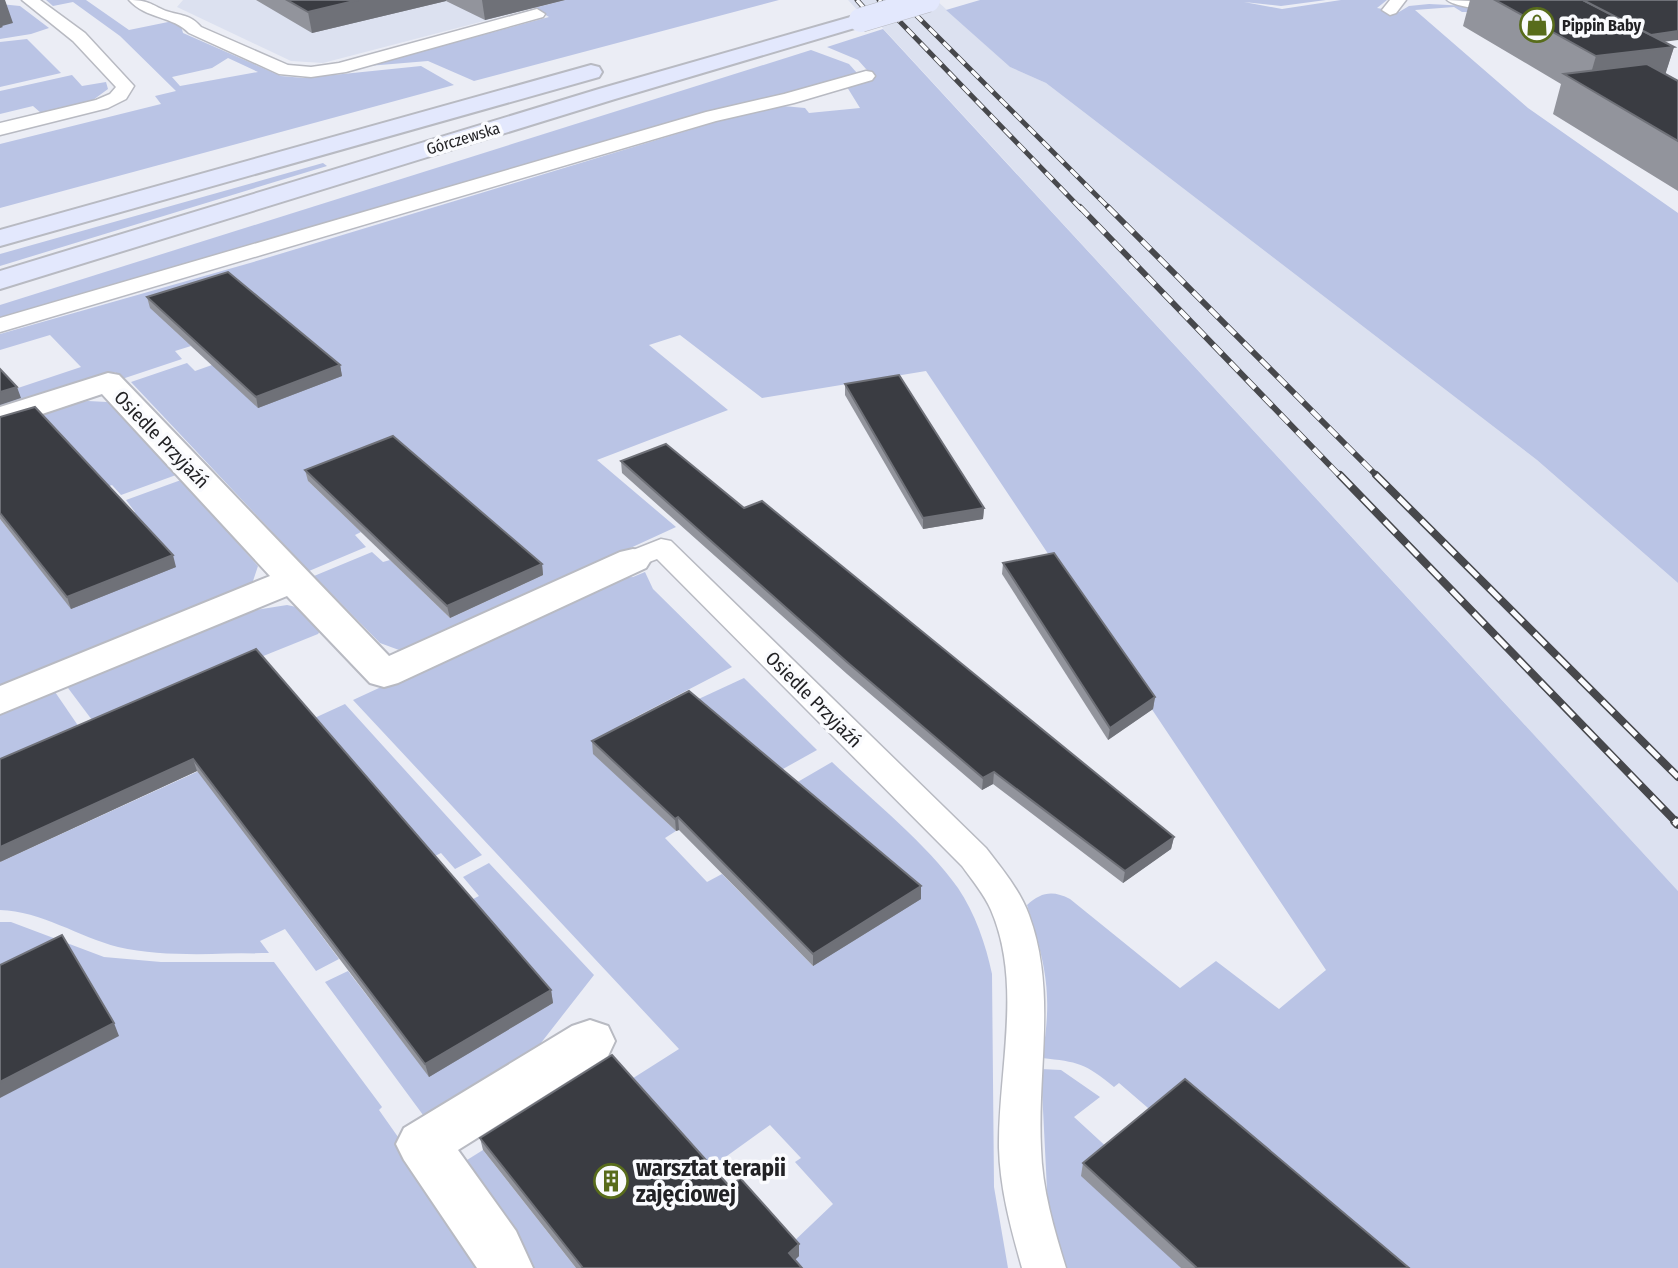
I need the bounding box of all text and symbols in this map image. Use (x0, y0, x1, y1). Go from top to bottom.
shop icon: Pippin Baby (1518, 6, 1556, 44)
place label: Pippin Baby (1562, 16, 1642, 35)
street label: Górczewska (424, 118, 502, 159)
street label: Osiedle Przyjaźń (109, 386, 214, 493)
street label: Osiedle Przyjaźń (761, 646, 867, 752)
place label: warsztat terapii zajęciowej (636, 1154, 786, 1208)
building icon: warsztat terapii zajęciowej (592, 1162, 630, 1200)

